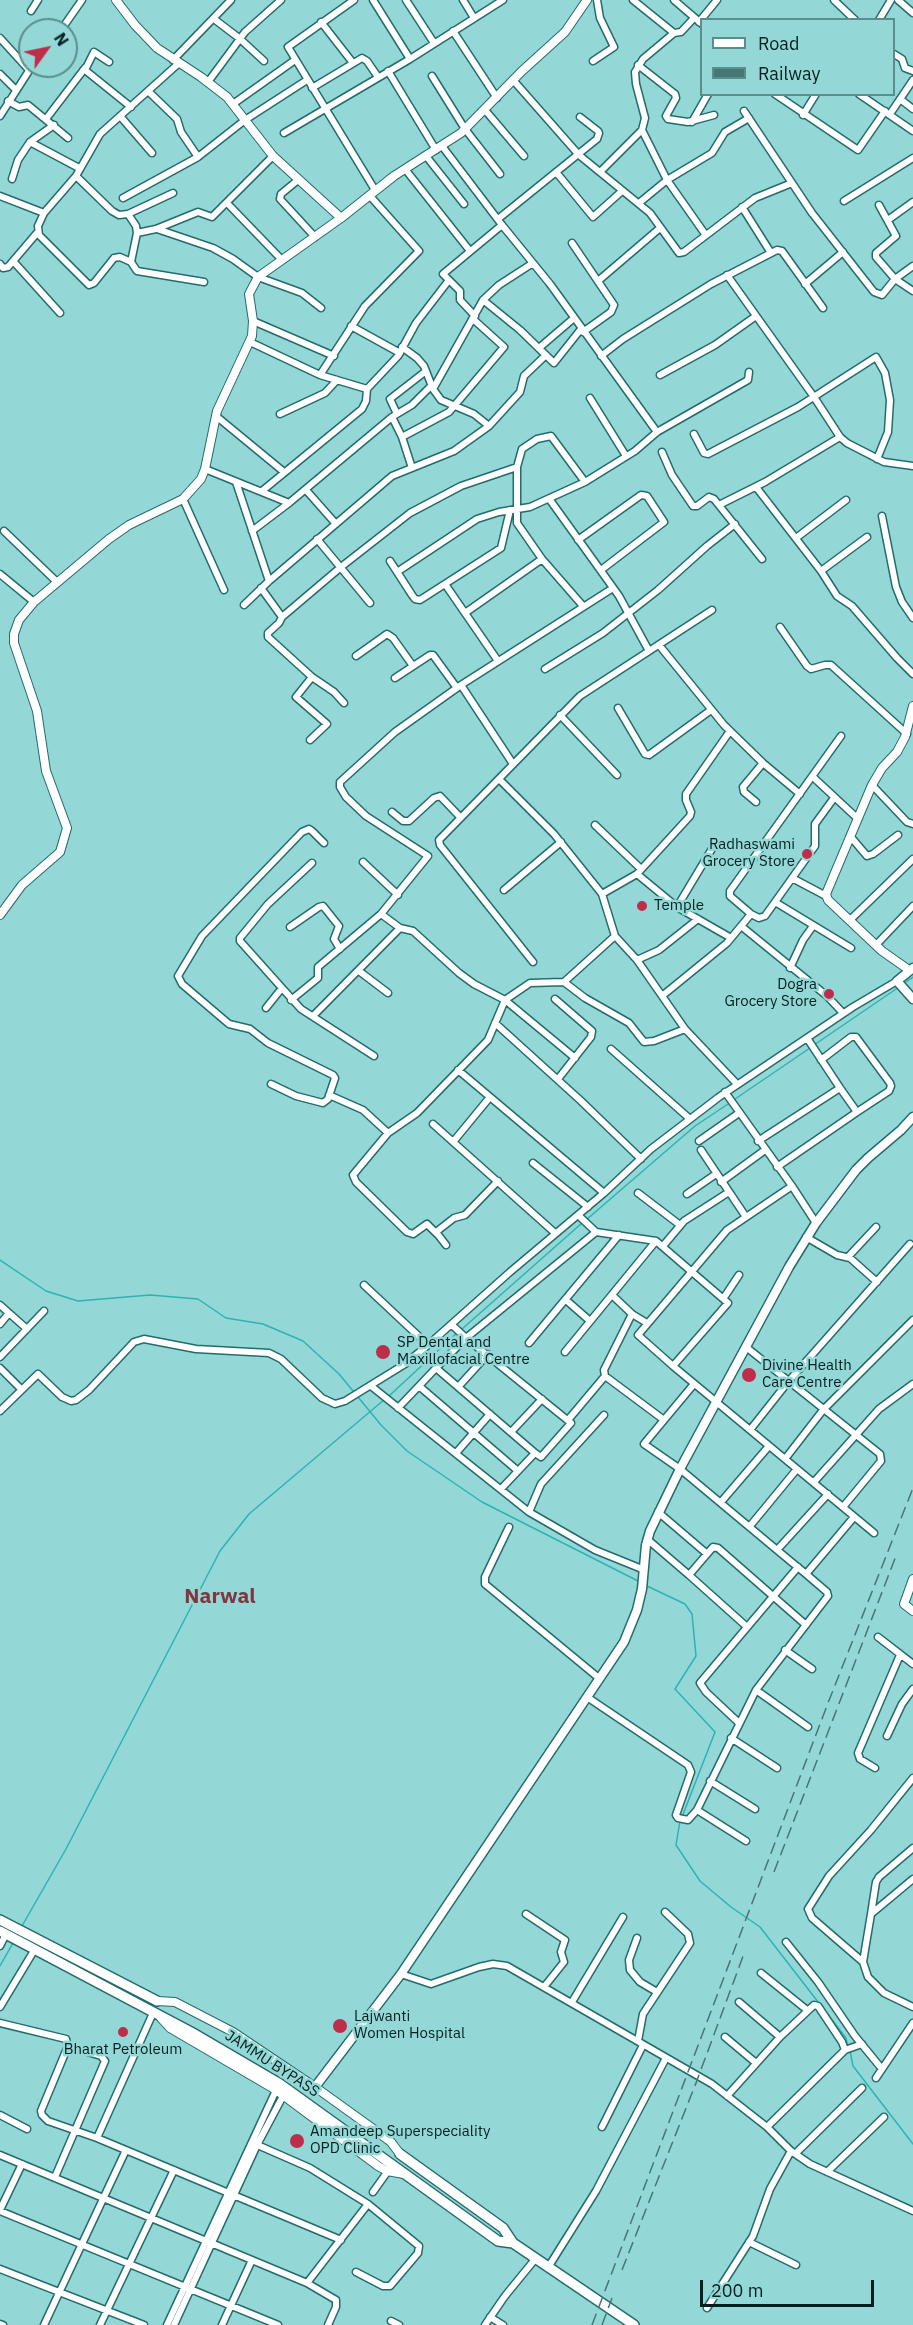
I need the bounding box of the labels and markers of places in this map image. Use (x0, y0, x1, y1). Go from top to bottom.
place label: Radhaswami Grocery Store (702, 836, 795, 871)
marker: Radhaswami Grocery Store (800, 847, 814, 861)
place label: Temple (654, 897, 704, 915)
marker: Temple (635, 899, 649, 913)
place label: Dogra Grocery Store (724, 976, 817, 1011)
marker: Dogra Grocery Store (822, 987, 836, 1001)
place label: SP Dental and Maxillofacial Centre (397, 1334, 530, 1369)
marker: SP Dental and Maxillofacial Centre (374, 1343, 392, 1361)
place label: Divine Health Care Centre (762, 1357, 852, 1392)
marker: Divine Health Care Centre (740, 1366, 758, 1384)
place label: Lajwanti Women Hospital (354, 2008, 465, 2043)
marker: Lajwanti Women Hospital (331, 2017, 349, 2035)
marker: Bharat Petroleum (116, 2025, 130, 2039)
place label: Bharat Petroleum (64, 2041, 182, 2059)
place label: Amandeep Superspeciality OPD Clinic (310, 2123, 490, 2158)
marker: Amandeep Superspeciality OPD Clinic (288, 2132, 306, 2150)

